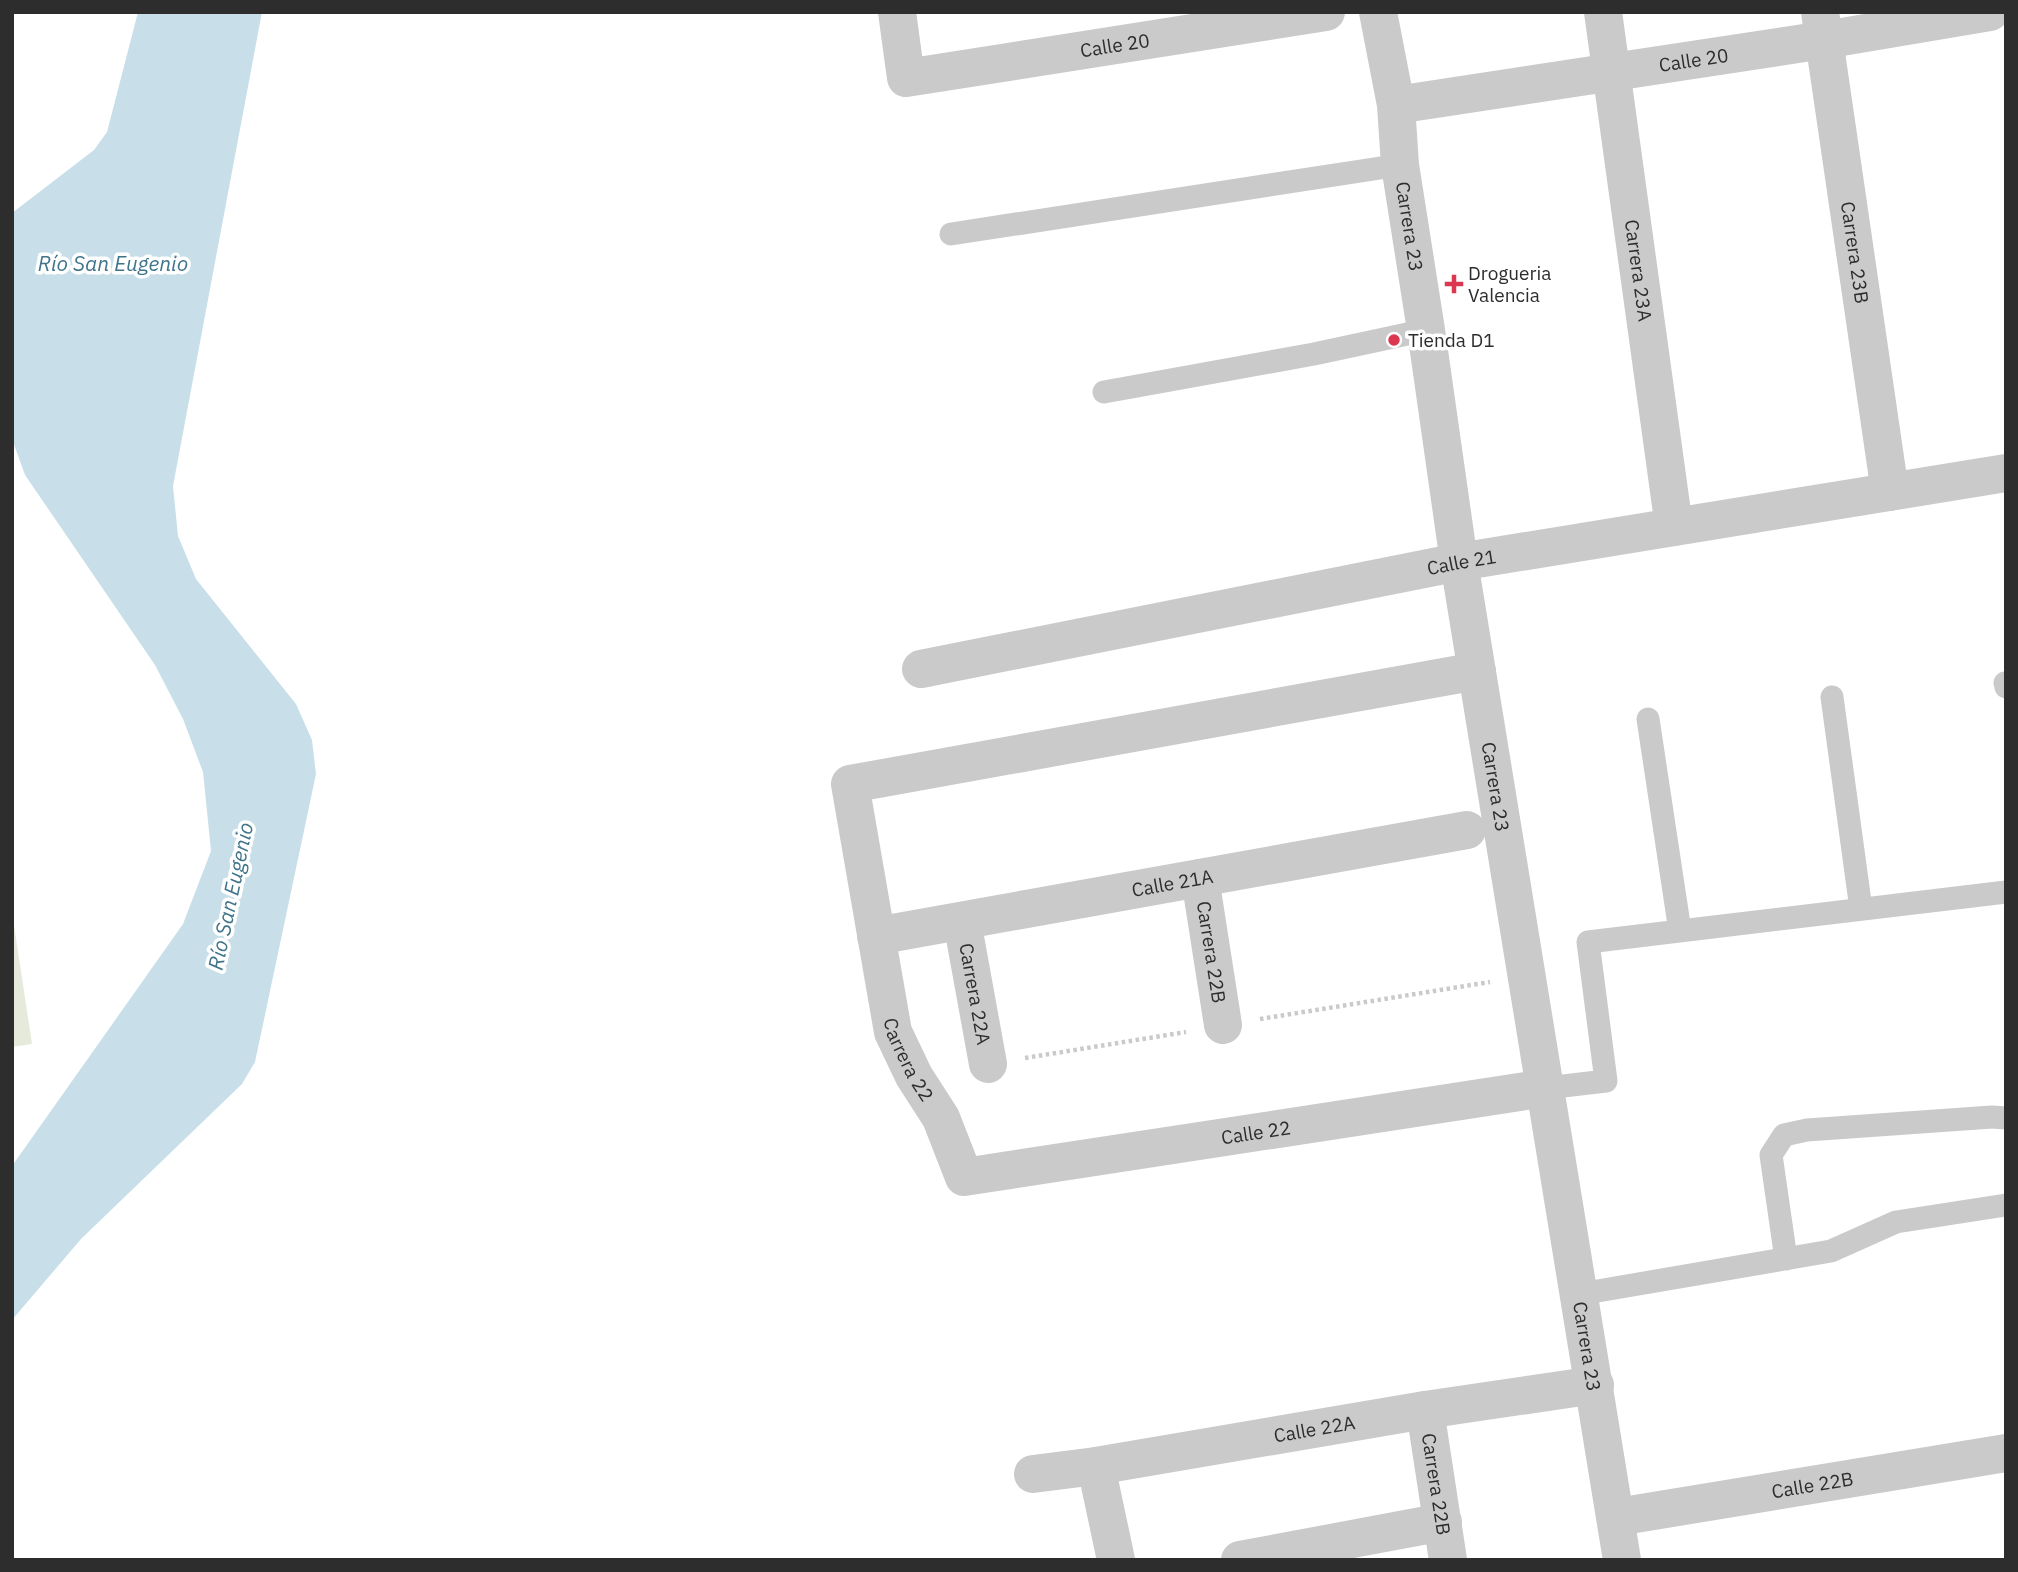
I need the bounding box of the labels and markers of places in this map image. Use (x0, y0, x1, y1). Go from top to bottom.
place label: Drogueria Valencia (1468, 261, 1551, 307)
marker: Drogueria Valencia (1446, 276, 1462, 292)
place label: Tienda D1 (1408, 328, 1495, 352)
marker: Tienda D1 (1386, 332, 1402, 348)

